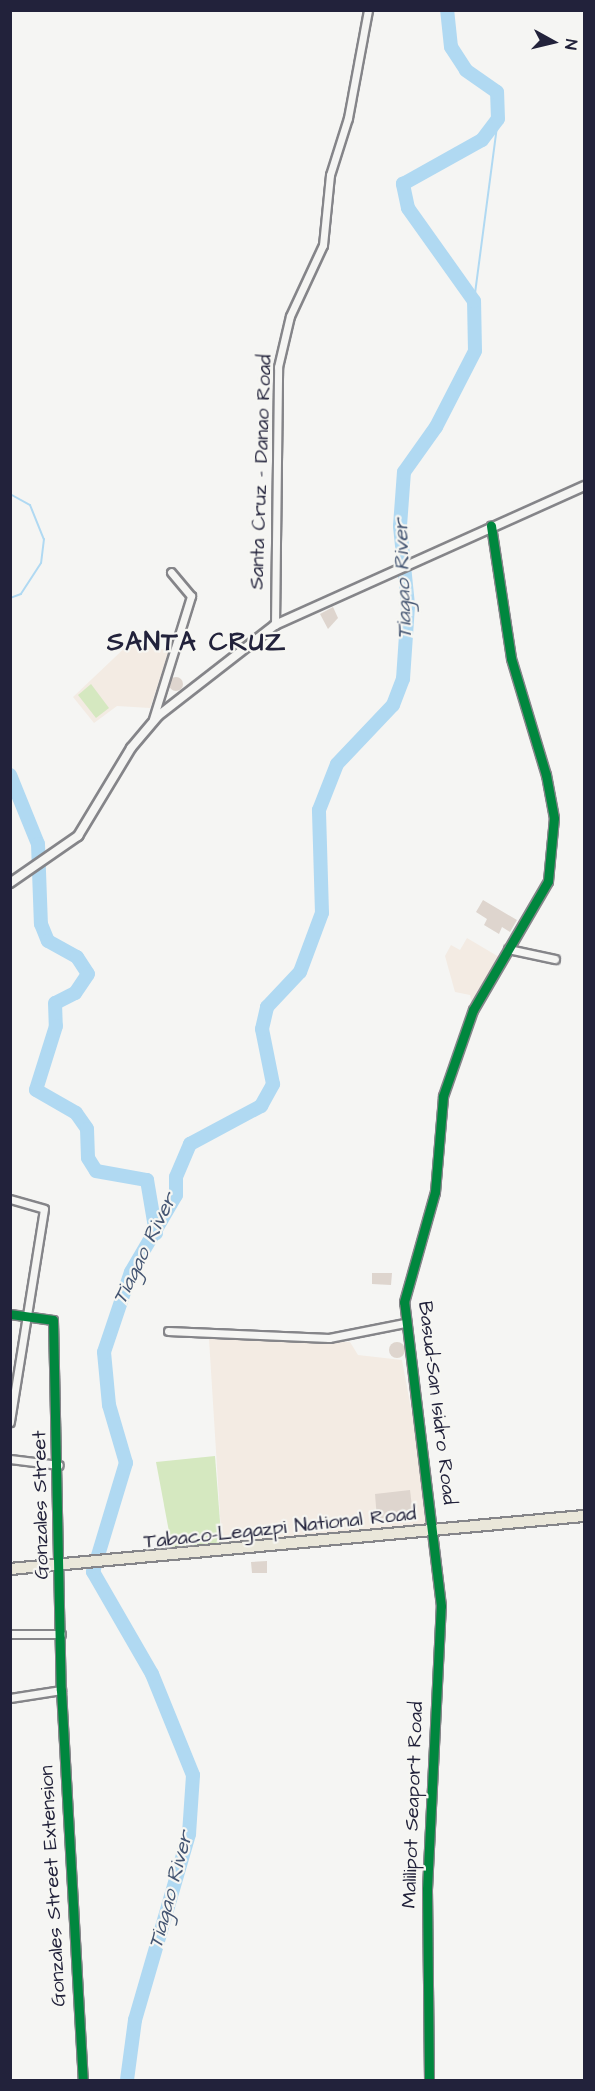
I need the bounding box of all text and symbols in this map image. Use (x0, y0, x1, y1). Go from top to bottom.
north arrow (523, 12, 583, 72)
text: N (559, 38, 582, 51)
street label: Santa Cruz – Danao Road (245, 354, 277, 590)
water label: Tiagao River (388, 518, 418, 640)
district label: SANTA CRUZ (107, 627, 287, 659)
water label: Tiagao River (107, 1189, 183, 1309)
street label: Basud-San Isidro Road (413, 1300, 461, 1506)
street label: Gonzales Street (28, 1430, 54, 1580)
street label: Tabaco-Legazpi National Road (143, 1502, 417, 1554)
street label: Malilipot Seaport Road (397, 1701, 429, 1909)
street label: Gonzales Street Extension (35, 1765, 71, 2007)
water label: Tiagao River (143, 1828, 199, 1952)

